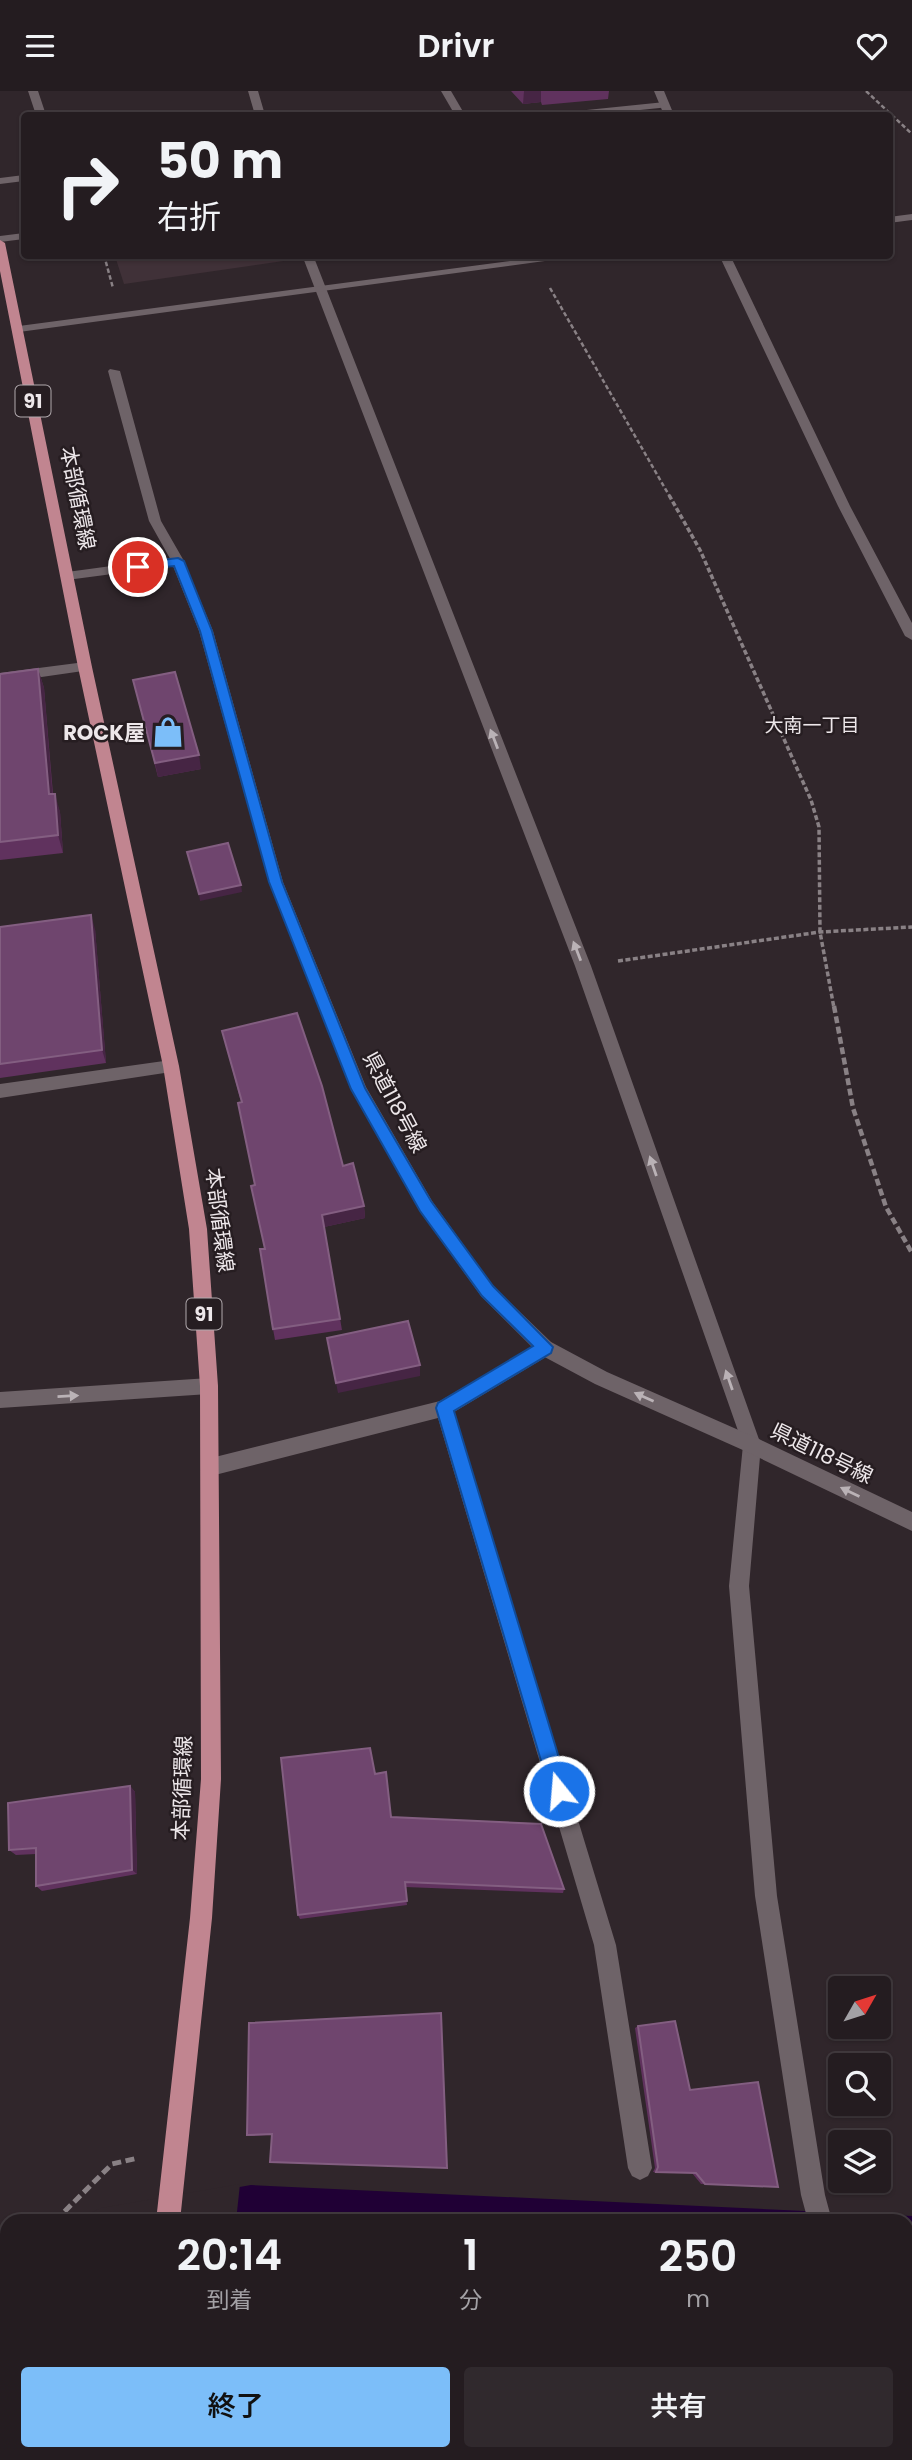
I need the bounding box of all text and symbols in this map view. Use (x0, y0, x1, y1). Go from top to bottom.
text: Drivr (418, 23, 494, 68)
icon: menu (21, 27, 59, 65)
icon: heart (853, 27, 891, 65)
text: 50 m (157, 127, 283, 195)
icon: right (42, 140, 133, 231)
text: 右折 (157, 194, 221, 239)
road number: 91 (16, 385, 50, 417)
street label: 本部循環線 (54, 444, 102, 552)
pin (108, 537, 168, 597)
icon: arrive (119, 548, 157, 586)
district label: 大南一丁目 (764, 712, 860, 739)
shop icon: ROCK屋 (151, 715, 185, 749)
place label: ROCK屋 (63, 718, 145, 747)
one-way arrow (489, 729, 500, 750)
one-way arrow (571, 941, 582, 962)
street label: 県道118号線 (356, 1046, 434, 1158)
one-way arrow (647, 1155, 658, 1176)
street label: 本部循環線 (199, 1166, 241, 1274)
road number: 91 (186, 1299, 222, 1329)
one-way arrow (723, 1370, 734, 1391)
one-way arrow (57, 1390, 79, 1401)
one-way arrow (634, 1391, 654, 1403)
street label: 県道118号線 (766, 1416, 878, 1490)
one-way arrow (840, 1487, 861, 1498)
street label: 本部循環線 (166, 1735, 198, 1841)
position arrow (522, 1754, 596, 1828)
north arrow (828, 1976, 891, 2039)
map controls (828, 1976, 891, 2193)
button: search (828, 2053, 891, 2116)
button: layers (828, 2130, 891, 2193)
text: 20:14 (177, 2226, 282, 2285)
text: 1 (463, 2226, 478, 2285)
text: 250 (659, 2227, 737, 2286)
text: m (686, 2283, 710, 2315)
text: 到着 (206, 2284, 252, 2316)
text: 分 (459, 2284, 482, 2316)
button: 終了 (21, 2367, 450, 2447)
button: 共有 (464, 2367, 893, 2447)

